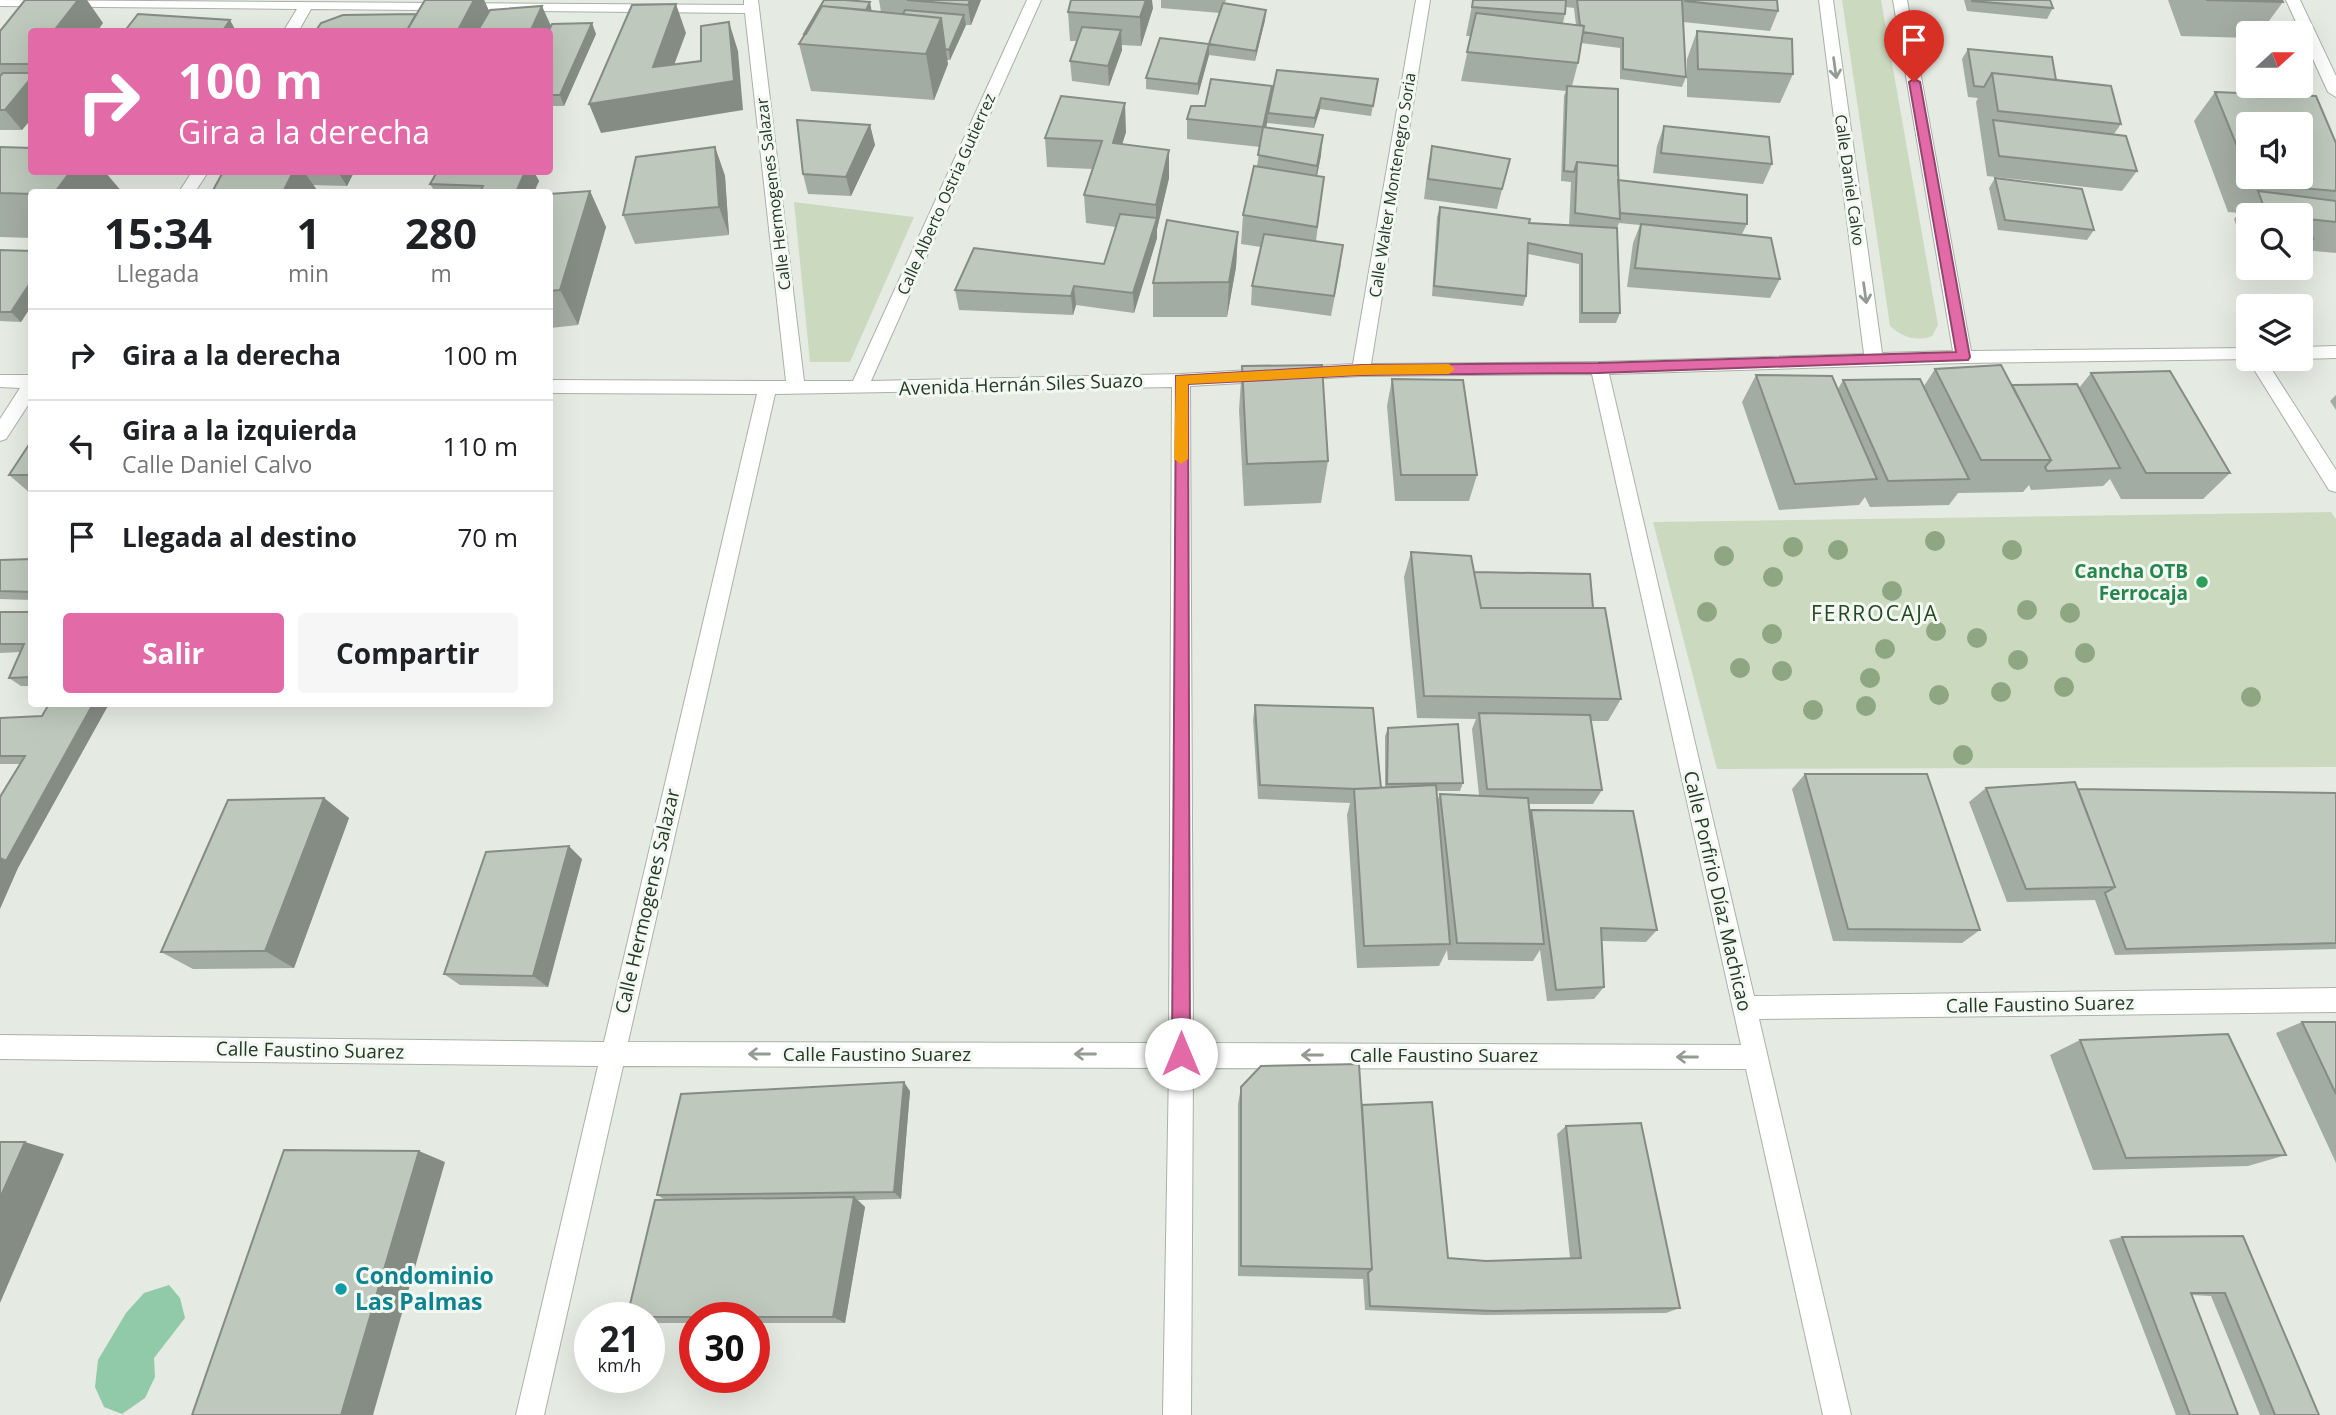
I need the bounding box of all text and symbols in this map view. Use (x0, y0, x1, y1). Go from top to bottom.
pin (1884, 10, 1944, 82)
icon: arrive (1895, 21, 1933, 59)
north arrow (2236, 21, 2314, 98)
map controls (2236, 21, 2313, 371)
text: 100 m (178, 47, 323, 113)
icon: right (63, 56, 154, 147)
one-way arrow (1828, 56, 1841, 79)
street label: Calle Walter Montenegro Soria (1363, 71, 1421, 299)
street label: Calle Alberto Ostria Gutierrez (892, 90, 1000, 298)
street label: Calle Hermogenes Salazar (750, 96, 796, 291)
text: Gira a la derecha (178, 110, 430, 153)
button: sound (2236, 112, 2313, 189)
street label: Calle Daniel Calvo (1830, 113, 1870, 247)
button: search (2236, 203, 2313, 280)
text: 15:34 (104, 204, 212, 261)
text: 1 (296, 204, 321, 261)
text: 280 (405, 204, 477, 261)
text: Llegada (117, 257, 199, 289)
text: min (288, 257, 329, 289)
text: m (430, 257, 452, 289)
one-way arrow (1859, 281, 1872, 304)
button: layers (2236, 294, 2313, 371)
icon: right (63, 336, 101, 374)
text: Gira a la derecha (122, 337, 341, 373)
text: 100 m (443, 337, 518, 373)
street label: Avenida Hernán Siles Suazo (898, 367, 1144, 401)
text: Gira a la izquierda (122, 412, 357, 448)
icon: left (63, 427, 101, 465)
text: 110 m (443, 428, 518, 464)
text: Calle Daniel Calvo (122, 448, 312, 480)
icon: arrive (63, 518, 101, 556)
text: Llegada al destino (122, 519, 357, 555)
text: 70 m (457, 519, 518, 555)
place label: Cancha OTB Ferrocaja (2074, 558, 2188, 606)
marker: Cancha OTB Ferrocaja (2194, 574, 2210, 590)
district label: FERROCAJA (1811, 599, 1939, 627)
button: Salir (63, 613, 284, 693)
button: Compartir (298, 613, 518, 693)
street label: Calle Porfirio Díaz Machicao (1678, 768, 1758, 1014)
street label: Calle Hermogenes Salazar (608, 786, 686, 1016)
street label: Calle Faustino Suarez (1946, 989, 2134, 1019)
position arrow (1144, 1017, 1218, 1091)
street label: Calle Faustino Suarez (216, 1035, 404, 1065)
street label: Calle Faustino Suarez (783, 1041, 971, 1067)
street label: Calle Faustino Suarez (1350, 1042, 1538, 1068)
one-way arrow (748, 1047, 771, 1061)
one-way arrow (1073, 1047, 1096, 1061)
one-way arrow (1301, 1048, 1324, 1062)
one-way arrow (1675, 1050, 1698, 1064)
place label: Condominio Las Palmas (355, 1259, 494, 1317)
marker: Condominio Las Palmas (333, 1281, 349, 1297)
speed limit sign: 30 (679, 1302, 770, 1393)
text: 21 (599, 1315, 640, 1362)
text: km/h (598, 1353, 641, 1377)

